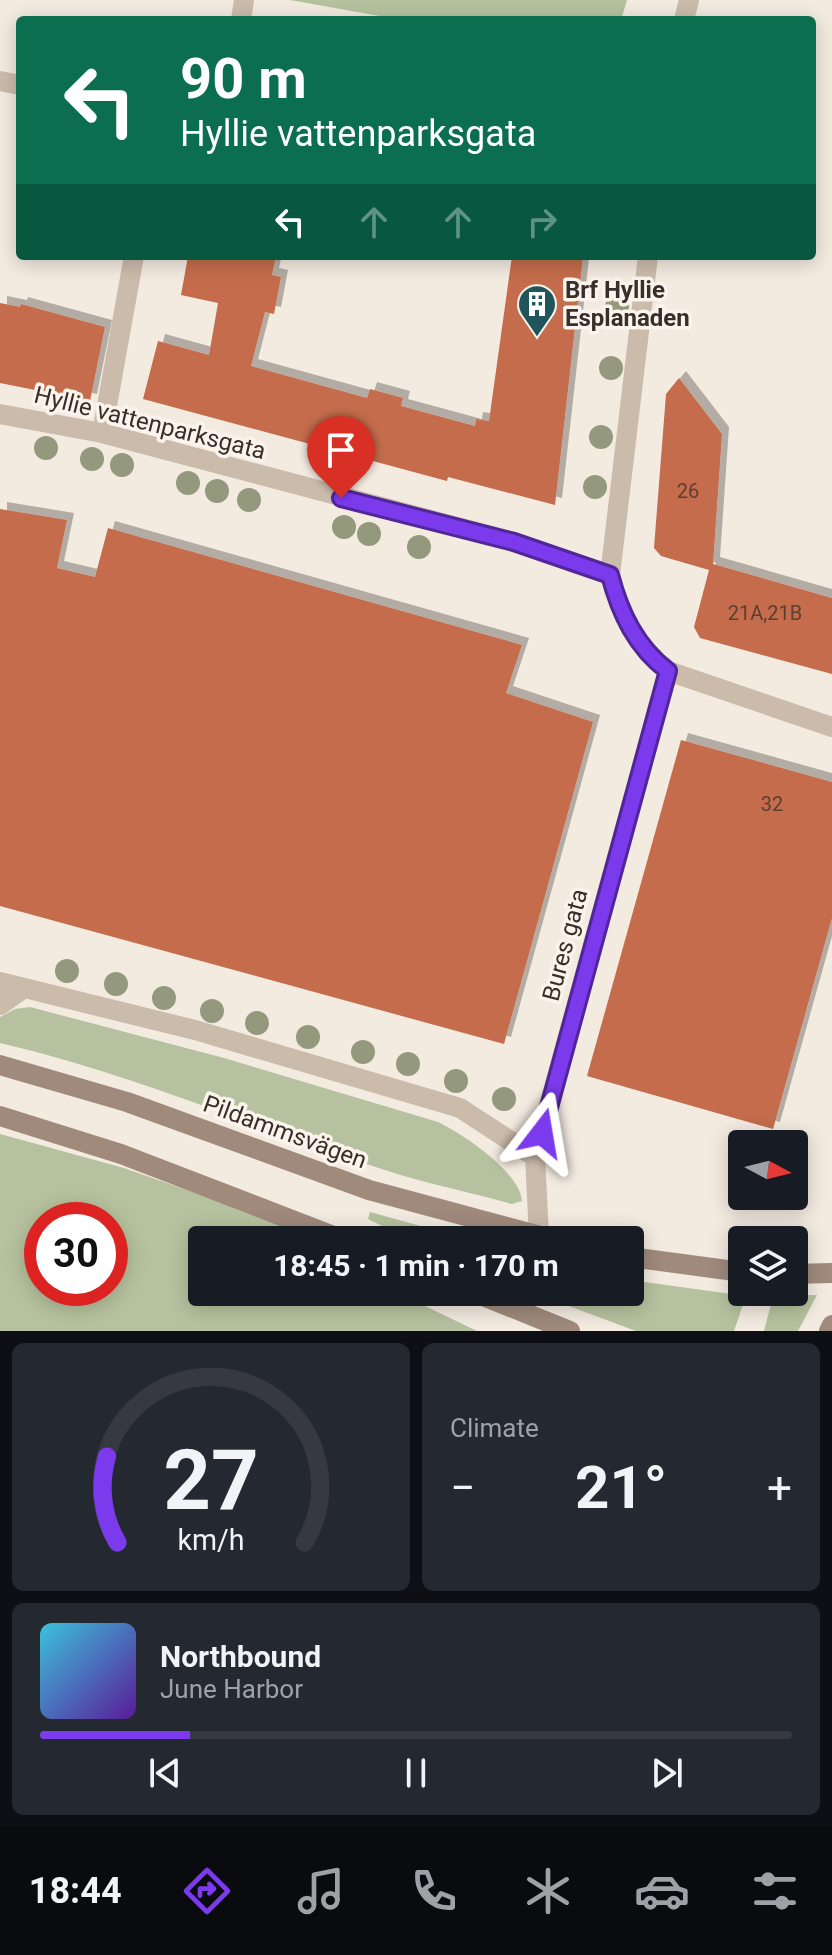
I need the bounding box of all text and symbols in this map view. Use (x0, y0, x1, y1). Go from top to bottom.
text: 90 m (180, 46, 307, 112)
icon: left (48, 48, 152, 152)
text: Hyllie vattenparksgata (180, 113, 536, 155)
icon: left (268, 200, 312, 244)
icon: ahead (352, 200, 396, 244)
icon: ahead (436, 200, 480, 244)
icon: right (520, 200, 564, 244)
place label: Brf Hyllie Esplanaden (565, 276, 690, 332)
building icon: Brf Hyllie Esplanaden (516, 283, 558, 338)
street label: Hyllie vattenparksgata (31, 381, 269, 465)
pin (307, 416, 375, 498)
icon: arrive (319, 428, 363, 472)
house number: 26 (677, 479, 699, 503)
house number: 21A,21B (728, 601, 802, 625)
house number: 32 (761, 792, 783, 816)
street label: Bures gata (537, 886, 593, 1004)
street label: Pildammsvägen (199, 1089, 371, 1175)
position arrow (500, 1091, 584, 1175)
north arrow (728, 1130, 808, 1210)
map controls (728, 1130, 808, 1306)
speed limit sign: 30 (24, 1202, 128, 1306)
button: layers (728, 1226, 808, 1306)
text: 18:45 · 1 min · 170 m (273, 1248, 559, 1283)
text: Climate (450, 1413, 539, 1443)
text: 27 (163, 1432, 259, 1529)
text: 21° (575, 1452, 667, 1523)
text: − (450, 1462, 475, 1514)
text: + (767, 1462, 792, 1514)
text: km/h (177, 1523, 245, 1557)
text: Northbound (160, 1639, 321, 1674)
text: June Harbor (160, 1674, 303, 1704)
icon: previous (143, 1751, 187, 1795)
icon: pause (394, 1751, 438, 1795)
icon: next (645, 1751, 689, 1795)
icon: directions (179, 1863, 235, 1919)
icon: music (293, 1863, 349, 1919)
icon: phone (406, 1863, 462, 1919)
icon: climate (520, 1863, 576, 1919)
icon: car (634, 1863, 690, 1919)
icon: filters (747, 1863, 803, 1919)
text: 18:44 (29, 1870, 122, 1912)

